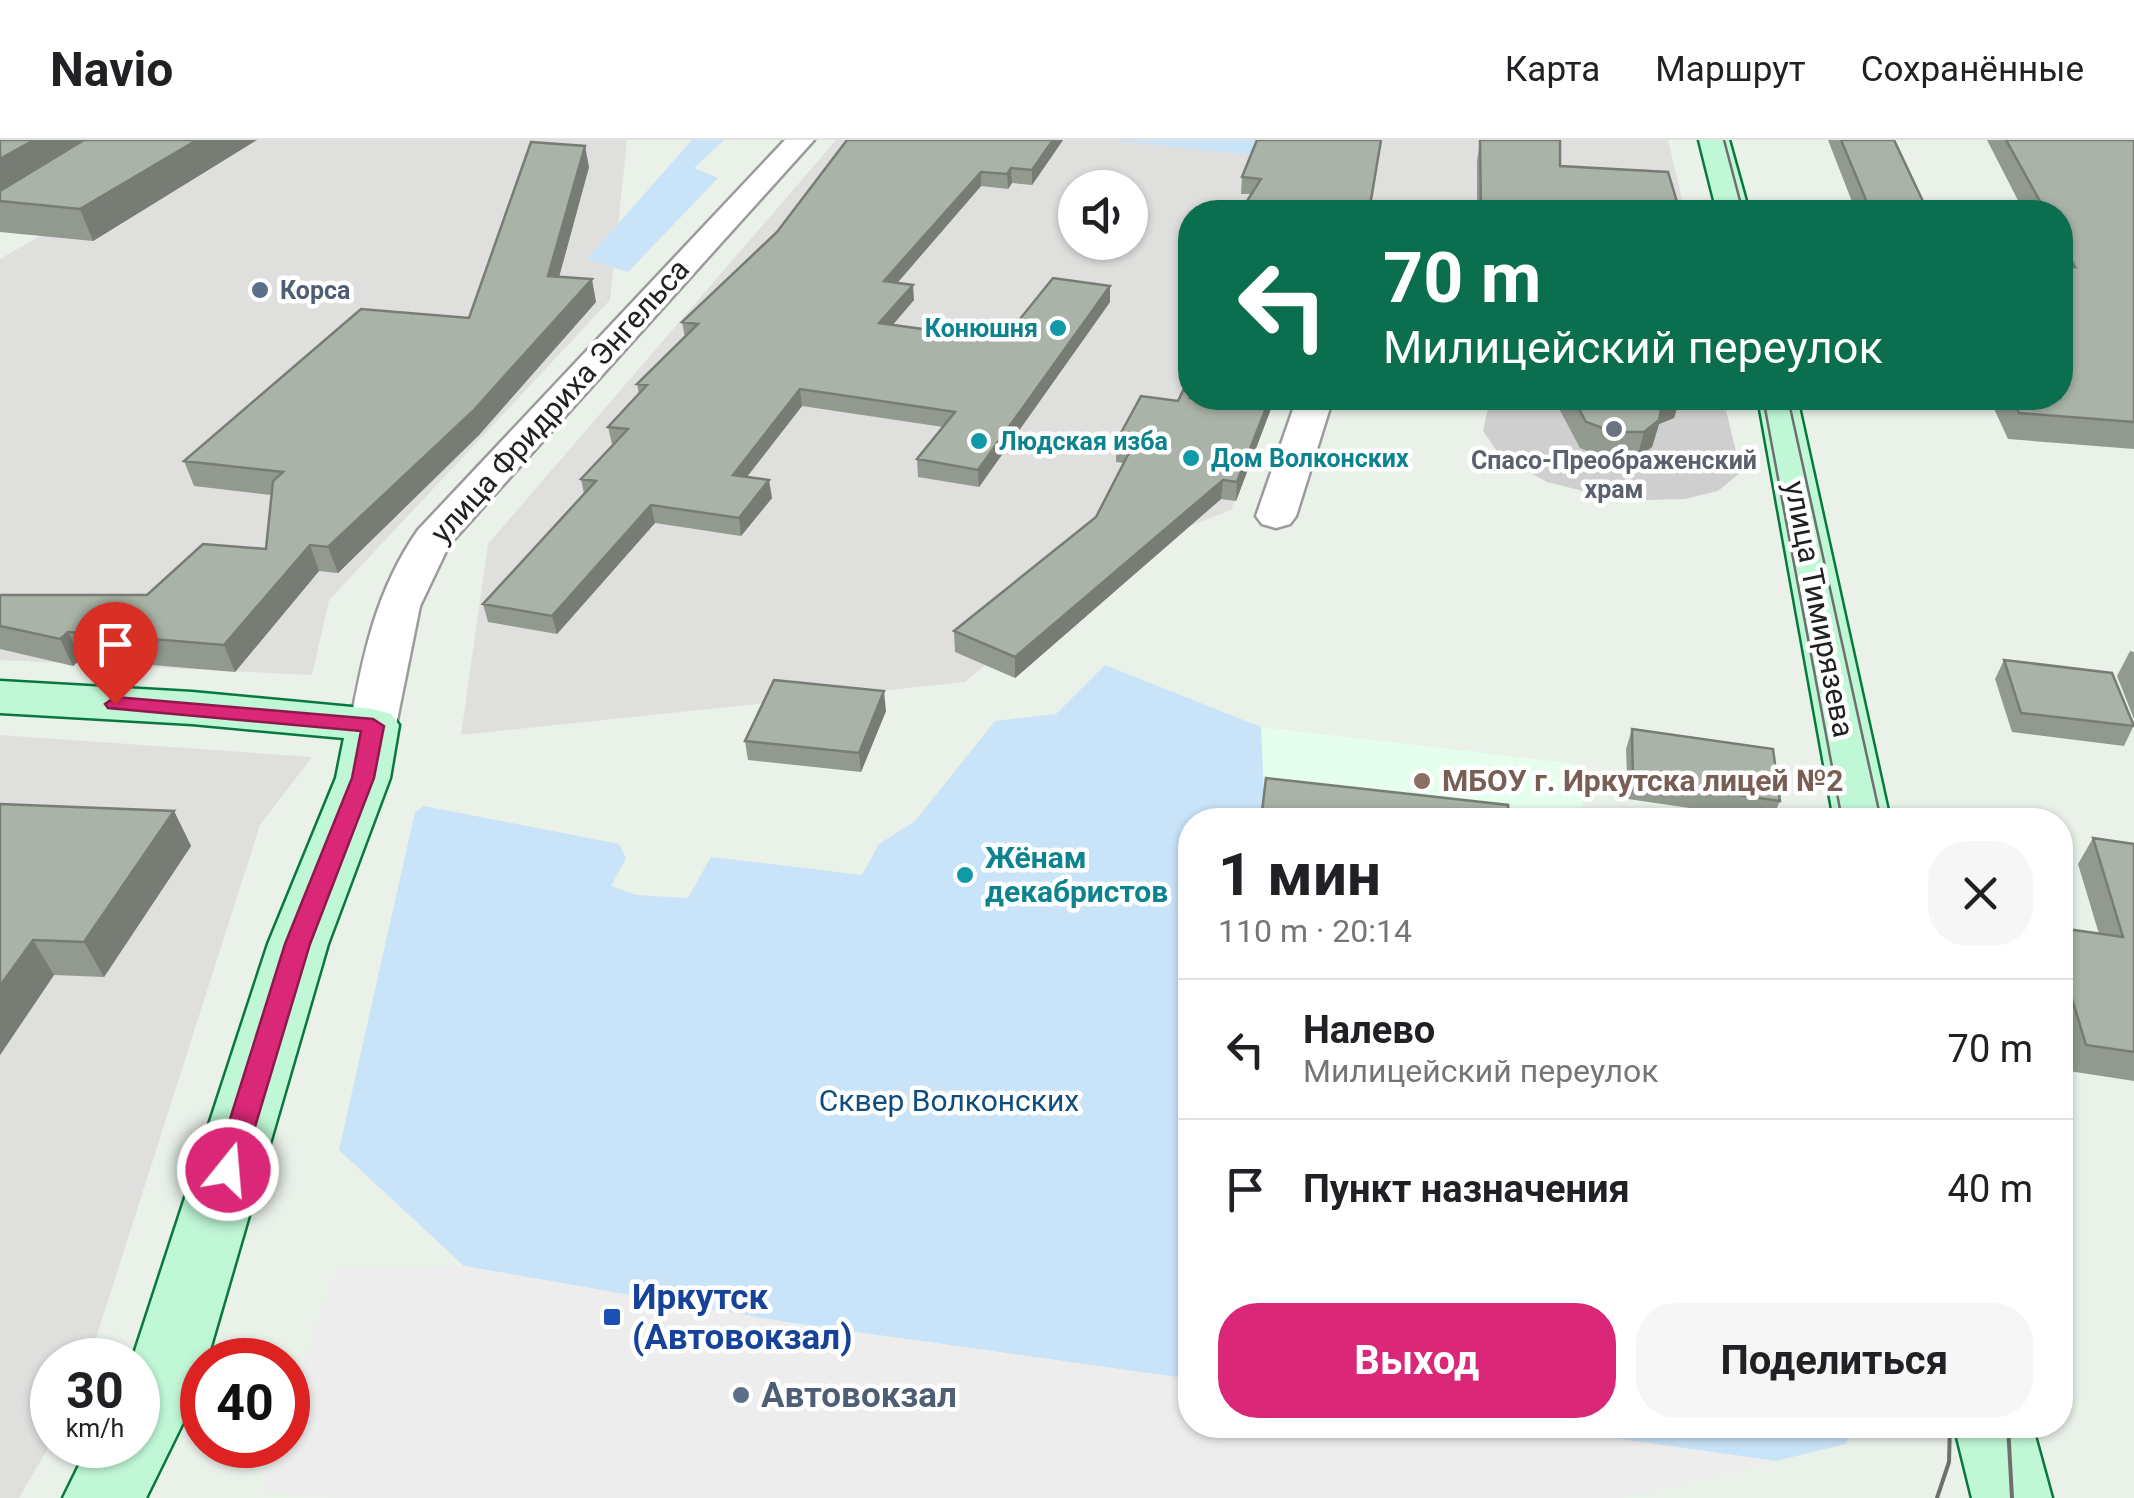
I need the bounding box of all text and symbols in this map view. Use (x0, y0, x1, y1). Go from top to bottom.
text: Navio (50, 41, 173, 98)
text: Карта (1505, 49, 1600, 90)
text: Маршрут (1655, 49, 1806, 90)
text: Сохранённые (1861, 49, 2084, 90)
map controls (1058, 170, 1148, 260)
button: sound (1058, 170, 1148, 260)
text: 70 m (1383, 237, 1541, 319)
icon: left (1218, 240, 1348, 370)
street label: улица Фридриха Энгельса (423, 252, 696, 550)
place label: Корса (280, 276, 350, 305)
marker: Корса (249, 279, 271, 301)
place label: Конюшня (925, 314, 1038, 343)
marker: Конюшня (1047, 317, 1069, 339)
text: Милицейский переулок (1383, 321, 1883, 374)
marker: Спасо-Преображенский храм (1603, 418, 1625, 440)
place label: Людская изба (999, 427, 1168, 456)
marker: Людская изба (968, 430, 990, 452)
place label: Дом Волконских (1211, 444, 1409, 473)
place label: Спасо-Преображенский храм (1471, 446, 1757, 504)
marker: Дом Волконских (1180, 447, 1202, 469)
street label: улица Тимирязева (1777, 478, 1862, 740)
pin (73, 602, 158, 705)
icon: arrive (88, 617, 143, 672)
place label: МБОУ г. Иркутска лицей №2 (1442, 763, 1844, 798)
marker: МБОУ г. Иркутска лицей №2 (1411, 770, 1433, 792)
text: 1 мин (1218, 839, 1381, 910)
place label: Жёнам декабристов (985, 840, 1168, 909)
button: close (1928, 841, 2033, 946)
marker: Жёнам декабристов (954, 864, 976, 886)
text: 110 m · 20:14 (1218, 912, 1412, 950)
text: Налево (1303, 1008, 1435, 1052)
icon: left (1218, 1022, 1273, 1077)
text: 70 m (1948, 1027, 2033, 1071)
text: Милицейский переулок (1303, 1052, 1658, 1090)
park label: Сквер Волконских (819, 1083, 1079, 1118)
position arrow (176, 1118, 280, 1222)
icon: arrive (1218, 1162, 1273, 1217)
text: Пункт назначения (1303, 1167, 1630, 1211)
text: 40 m (1948, 1167, 2033, 1211)
place label: Иркутск (Автовокзал) (632, 1277, 852, 1358)
button: Выход (1218, 1303, 1616, 1418)
button: Поделиться (1636, 1303, 2033, 1418)
marker: Иркутск (Автовокзал) (601, 1306, 623, 1328)
speed limit sign: 40 (180, 1338, 310, 1468)
text: 30 (66, 1362, 124, 1420)
place label: Автовокзал (761, 1375, 957, 1416)
marker: Автовокзал (730, 1384, 752, 1406)
text: km/h (66, 1414, 124, 1443)

